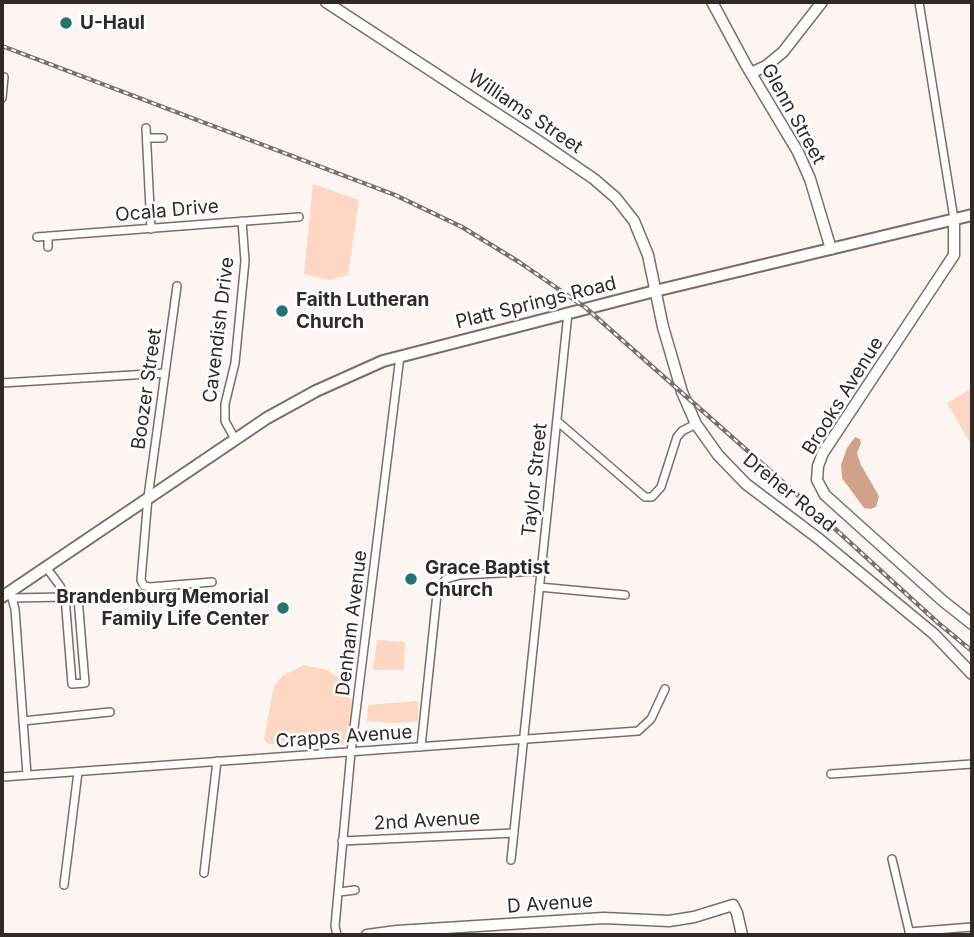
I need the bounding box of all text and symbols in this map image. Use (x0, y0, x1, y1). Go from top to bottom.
place label: U-Haul (80, 12, 145, 34)
marker: U-Haul (58, 15, 74, 31)
street label: Glenn Street (756, 60, 830, 168)
street label: Williams Street (463, 65, 587, 159)
street label: Ocala Drive (114, 195, 220, 227)
street label: Cavendish Drive (199, 256, 239, 404)
street label: Platt Springs Road (453, 272, 619, 334)
place label: Faith Lutheran Church (296, 289, 429, 333)
marker: Faith Lutheran Church (274, 303, 290, 319)
street label: Boozer Street (127, 327, 167, 451)
street label: Brooks Avenue (798, 333, 888, 459)
street label: Taylor Street (518, 422, 552, 538)
street label: Dreher Road (738, 449, 840, 537)
street label: Denham Avenue (332, 549, 372, 697)
place label: Grace Baptist Church (425, 557, 550, 601)
marker: Grace Baptist Church (403, 571, 419, 587)
place label: Brandenburg Memorial Family Life Center (56, 586, 269, 630)
marker: Brandenburg Memorial Family Life Center (275, 600, 291, 616)
street label: Crapps Avenue (275, 721, 413, 753)
street label: 2nd Avenue (373, 807, 481, 835)
street label: D Avenue (506, 890, 594, 918)

